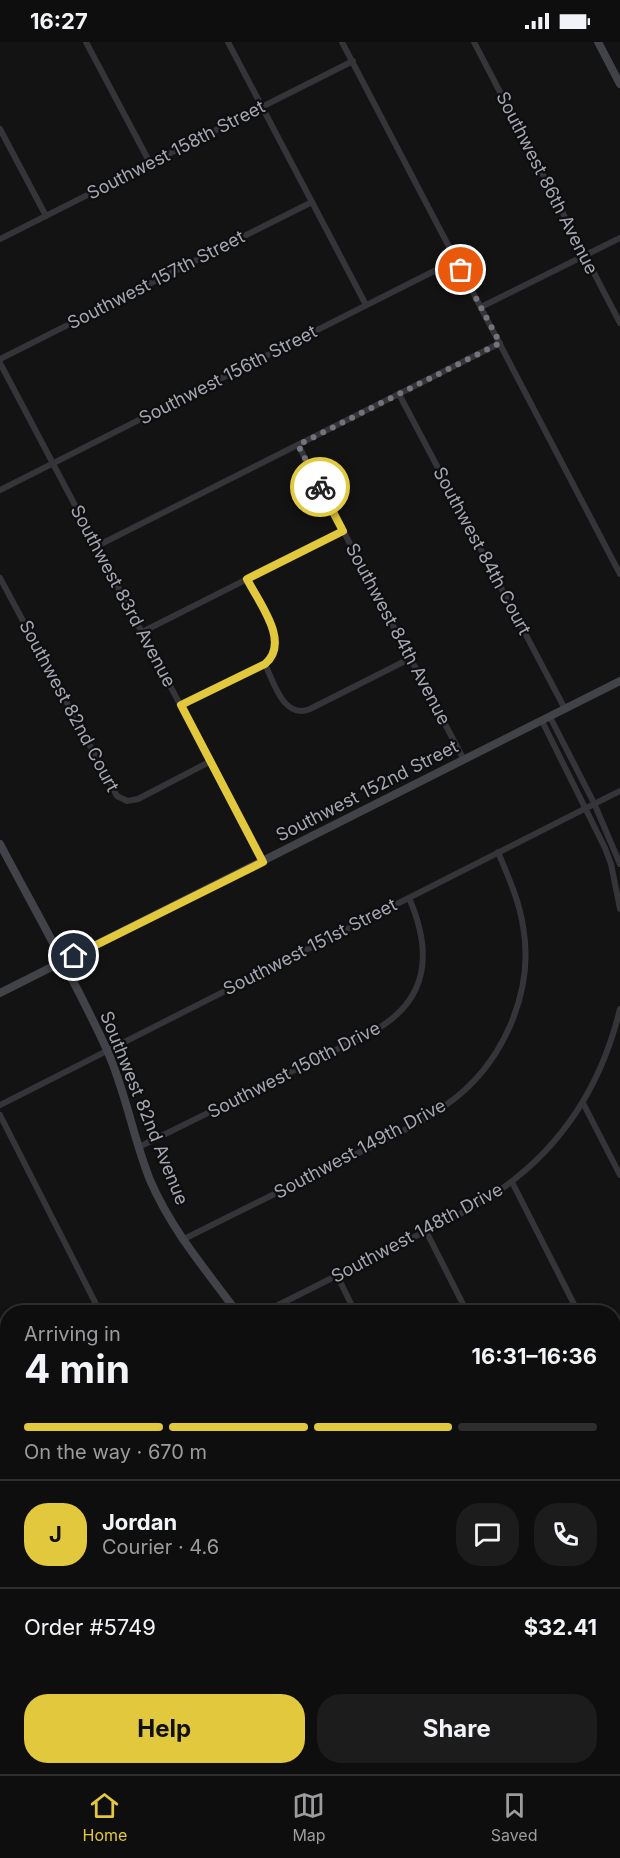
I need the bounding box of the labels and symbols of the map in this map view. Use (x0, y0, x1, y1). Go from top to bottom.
street label: Southwest 86th Avenue (492, 88, 603, 278)
street label: Southwest 158th Street (83, 96, 268, 204)
street label: Southwest 157th Street (64, 226, 248, 333)
pin (435, 244, 486, 295)
street label: Southwest 156th Street (135, 321, 320, 429)
courier (290, 457, 350, 517)
street label: Southwest 84th Court (429, 463, 536, 638)
street label: Southwest 83rd Avenue (67, 501, 180, 690)
street label: Southwest 84th Avenue (342, 539, 455, 728)
street label: Southwest 82nd Court (15, 616, 124, 795)
street label: Southwest 152nd Street (272, 735, 461, 846)
street label: Southwest 151st Street (220, 894, 400, 999)
pin (48, 930, 99, 981)
street label: Southwest 82nd Avenue (96, 1008, 193, 1208)
street label: Southwest 150th Drive (204, 1017, 384, 1122)
street label: Southwest 149th Drive (270, 1094, 449, 1203)
street label: Southwest 148th Drive (327, 1178, 506, 1287)

